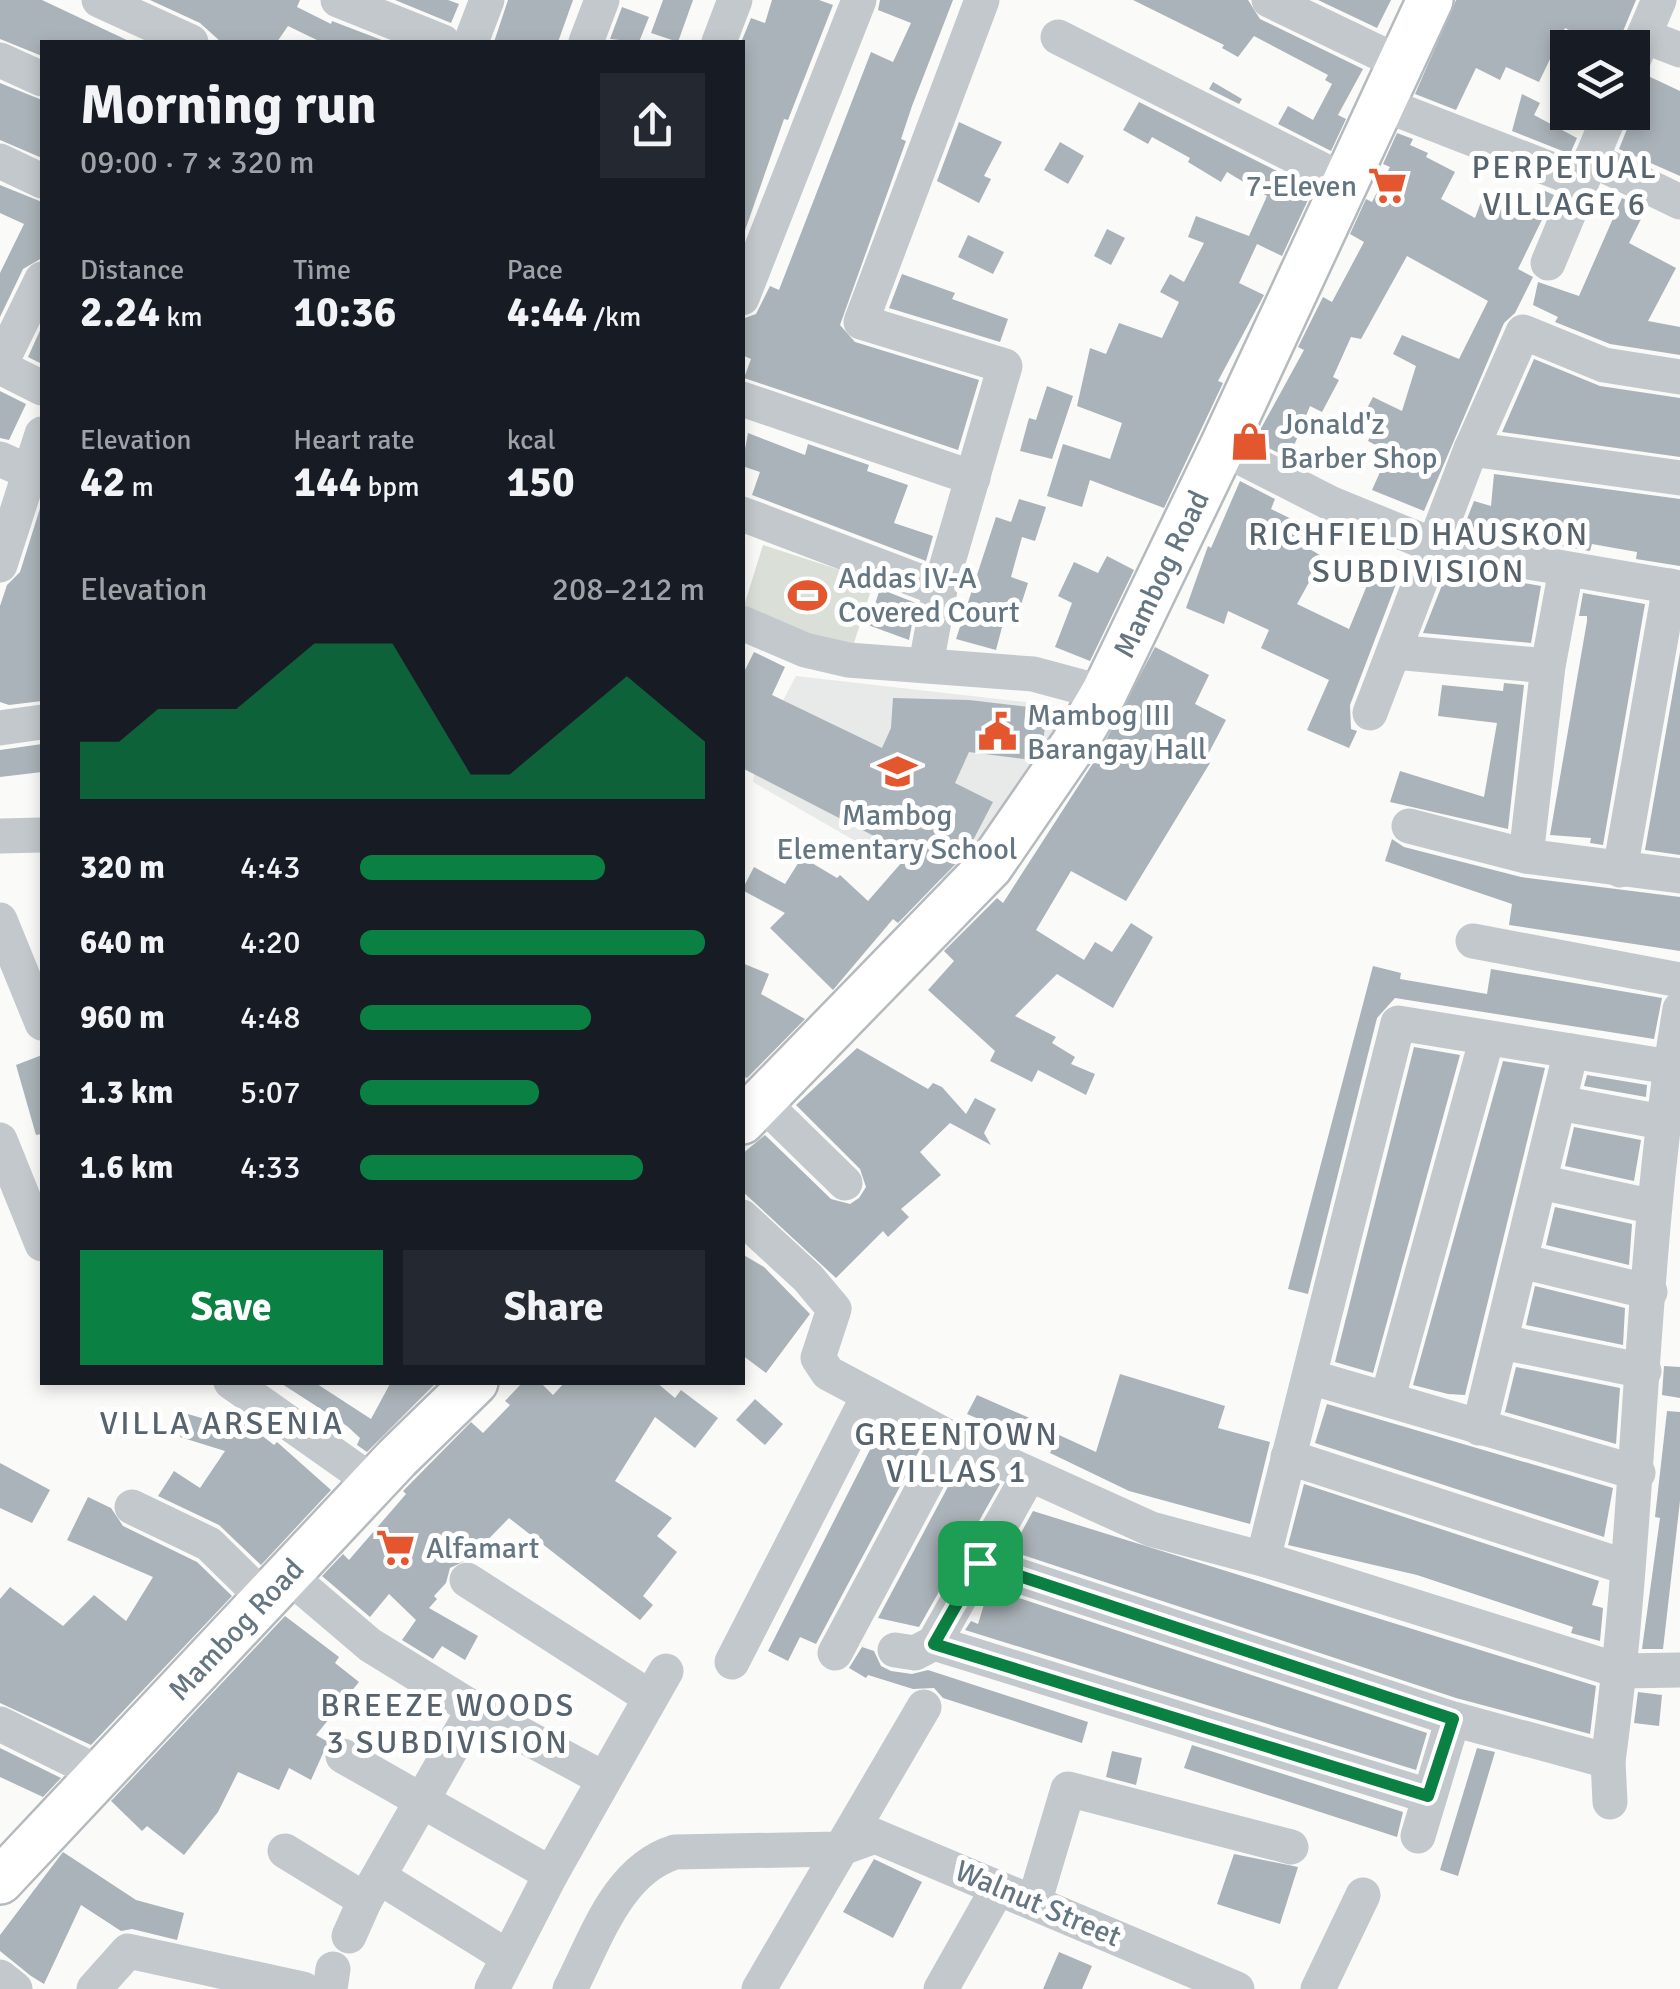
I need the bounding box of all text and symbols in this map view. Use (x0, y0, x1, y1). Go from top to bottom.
map controls (1550, 30, 1650, 130)
button: layers (1550, 30, 1650, 130)
text: Morning run (80, 71, 377, 139)
button: share (600, 73, 705, 178)
text: 09:00 · 7 × 320 m (80, 143, 315, 182)
district label: PERPETUAL VILLAGE 6 (1472, 148, 1658, 224)
supermarket icon: 7-Eleven (1366, 165, 1408, 207)
place label: 7-Eleven (1246, 168, 1357, 205)
text: Distance (80, 253, 184, 287)
text: Time (293, 253, 351, 287)
text: Pace (507, 253, 563, 287)
text: 2.24 (80, 287, 160, 338)
text: 10:36 (293, 287, 396, 338)
text: 4:44 (507, 287, 587, 338)
text: km (160, 300, 203, 334)
text: /km (587, 300, 641, 334)
place label: Jonald'z Barber Shop (1280, 406, 1437, 477)
shop icon: Jonald'z Barber Shop (1229, 420, 1271, 462)
text: Elevation (80, 423, 192, 457)
text: Heart rate (293, 423, 415, 457)
text: kcal (507, 423, 556, 457)
text: 42 (80, 457, 125, 508)
text: 144 (293, 457, 361, 508)
text: 150 (507, 457, 575, 508)
text: m (125, 470, 154, 504)
text: bpm (361, 470, 419, 504)
street label: Mambog Road (1105, 484, 1217, 664)
district label: RICHFIELD HAUSKON SUBDIVISION (1248, 515, 1590, 591)
place label: Addas IV-A Covered Court (838, 560, 1020, 631)
text: Elevation (80, 570, 207, 609)
text: 208–212 m (552, 570, 705, 609)
sports icon: Addas IV-A Covered Court (787, 574, 829, 616)
place label: Mambog III Barangay Hall (1027, 697, 1207, 768)
public building icon: Mambog III Barangay Hall (976, 711, 1018, 753)
school or university icon: Mambog Elementary School (876, 750, 918, 792)
place label: Mambog Elementary School (776, 797, 1018, 868)
text: 320 m (80, 848, 165, 887)
text: 4:43 (240, 848, 300, 887)
text: 640 m (80, 923, 165, 962)
text: 4:20 (240, 923, 300, 962)
text: 960 m (80, 998, 165, 1037)
text: 4:48 (240, 998, 300, 1037)
text: 1.3 km (80, 1073, 173, 1112)
text: 5:07 (240, 1073, 300, 1112)
text: 1.6 km (80, 1148, 173, 1187)
text: 4:33 (240, 1148, 300, 1187)
button: Save (80, 1250, 383, 1365)
button: Share (403, 1250, 705, 1365)
district label: VILLA ARSENIA (99, 1404, 345, 1443)
district label: GREENTOWN VILLAS 1 (855, 1415, 1060, 1491)
pin (938, 1521, 1023, 1606)
supermarket icon: Alfamart (375, 1527, 417, 1569)
place label: Alfamart (426, 1530, 539, 1567)
icon: arrive (953, 1536, 1008, 1591)
street label: Mambog Road (161, 1551, 312, 1708)
district label: BREEZE WOODS 3 SUBDIVISION (320, 1686, 576, 1762)
street label: Walnut Street (950, 1852, 1126, 1956)

